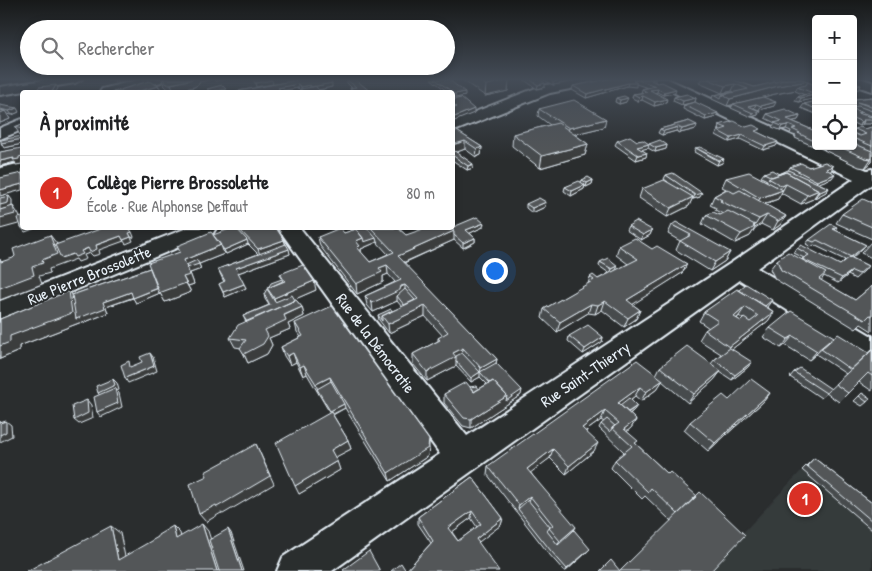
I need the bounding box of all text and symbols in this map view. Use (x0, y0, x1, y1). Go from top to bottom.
map controls (812, 15, 857, 150)
button: + (812, 15, 857, 60)
search box (20, 20, 455, 75)
icon: search (38, 34, 66, 62)
text: Rechercher (78, 35, 155, 61)
button: − (812, 60, 857, 105)
button: locate (812, 105, 857, 150)
text: À proximité (40, 108, 129, 137)
text: Collège Pierre Brossolette (87, 169, 269, 195)
text: 1 (53, 182, 59, 204)
text: 80 m (406, 182, 435, 204)
text: École · Rue Alphonse Deffaut (87, 195, 248, 217)
street label: Rue Pierre Brossolette (24, 240, 155, 310)
your location (482, 258, 508, 284)
street label: Rue de la Démocratie (331, 289, 421, 398)
street label: Rue Saint-Thierry (536, 336, 634, 412)
pin: 1 (789, 480, 821, 518)

